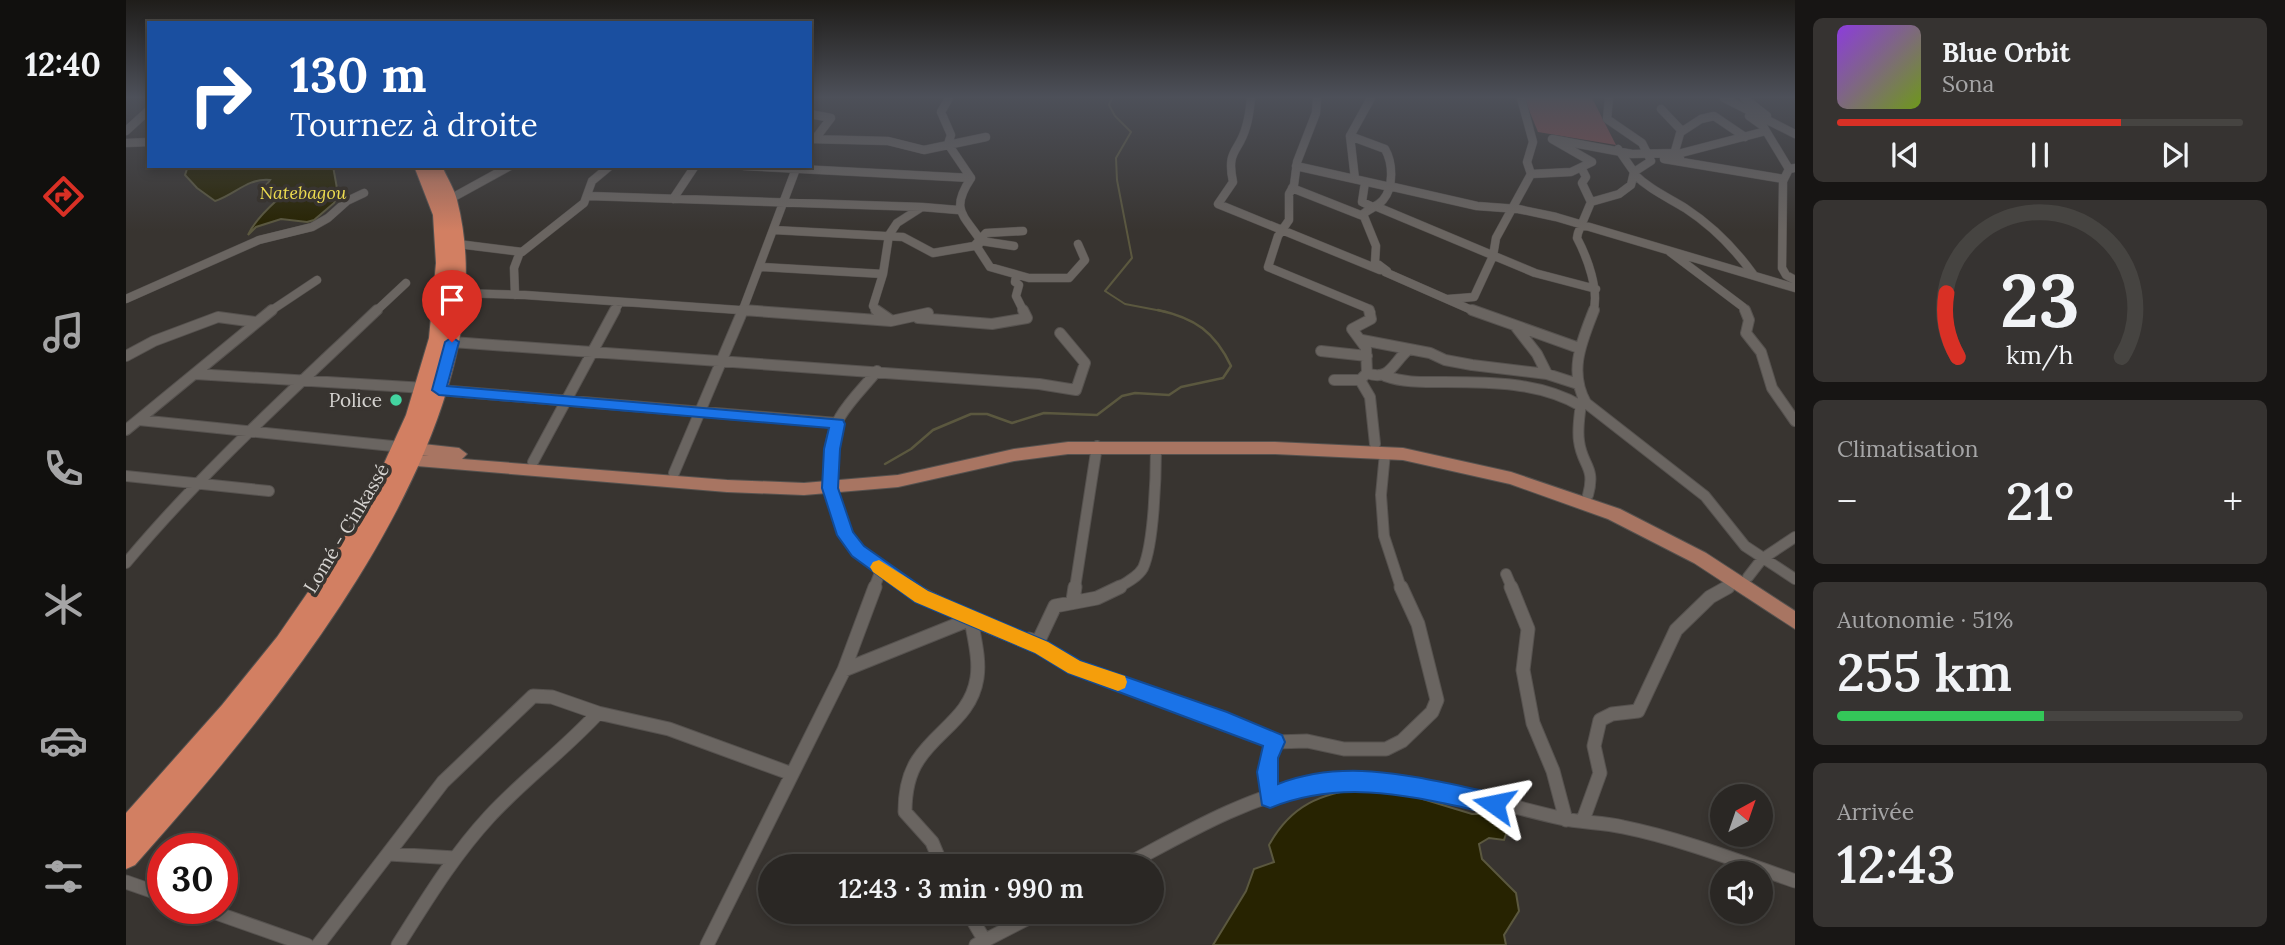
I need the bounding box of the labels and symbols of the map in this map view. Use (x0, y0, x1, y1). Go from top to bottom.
water label: Natebagou (260, 181, 347, 204)
pin (422, 270, 482, 342)
place label: Police (329, 388, 382, 412)
marker: Police (388, 392, 404, 408)
street label: Lomé - Cinkassé (298, 459, 394, 597)
position arrow (1457, 767, 1531, 841)
north arrow (1710, 784, 1773, 847)
speed limit sign: 30 (147, 833, 238, 924)

